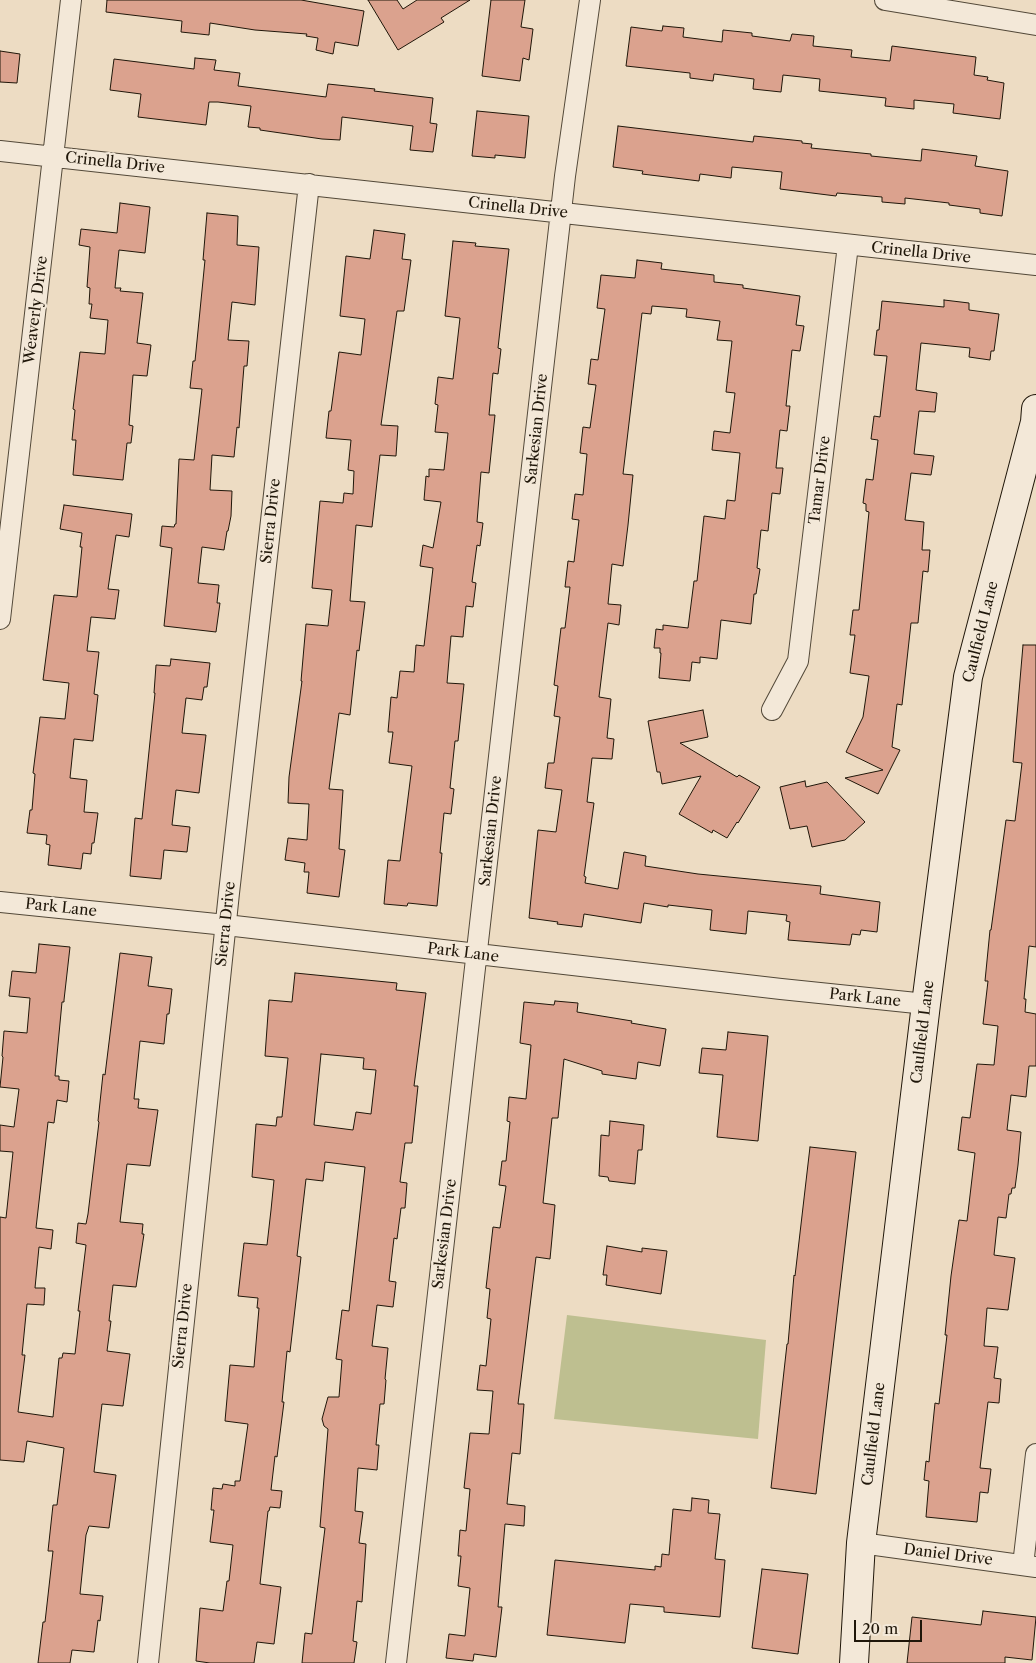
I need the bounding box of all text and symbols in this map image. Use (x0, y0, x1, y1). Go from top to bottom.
street label: Crinella Drive (64, 149, 166, 177)
street label: Crinella Drive (467, 194, 569, 222)
street label: Crinella Drive (870, 239, 972, 267)
street label: Weaverly Drive (20, 255, 52, 365)
street label: Sarkesian Drive (522, 373, 552, 485)
street label: Tamar Drive (806, 435, 834, 525)
street label: Sierra Drive (258, 478, 284, 564)
street label: Caulfield Lane (960, 579, 1002, 685)
street label: Sarkesian Drive (476, 775, 506, 887)
street label: Sierra Drive (213, 881, 239, 967)
street label: Park Lane (24, 895, 98, 921)
street label: Park Lane (426, 940, 500, 966)
street label: Caulfield Lane (908, 979, 938, 1085)
street label: Park Lane (828, 985, 902, 1011)
street label: Sarkesian Drive (429, 1178, 461, 1290)
street label: Sierra Drive (170, 1283, 196, 1369)
street label: Caulfield Lane (859, 1381, 889, 1487)
street label: Daniel Drive (902, 1541, 994, 1569)
scale bar (856, 1610, 924, 1642)
text: 20 m (862, 1619, 898, 1638)

